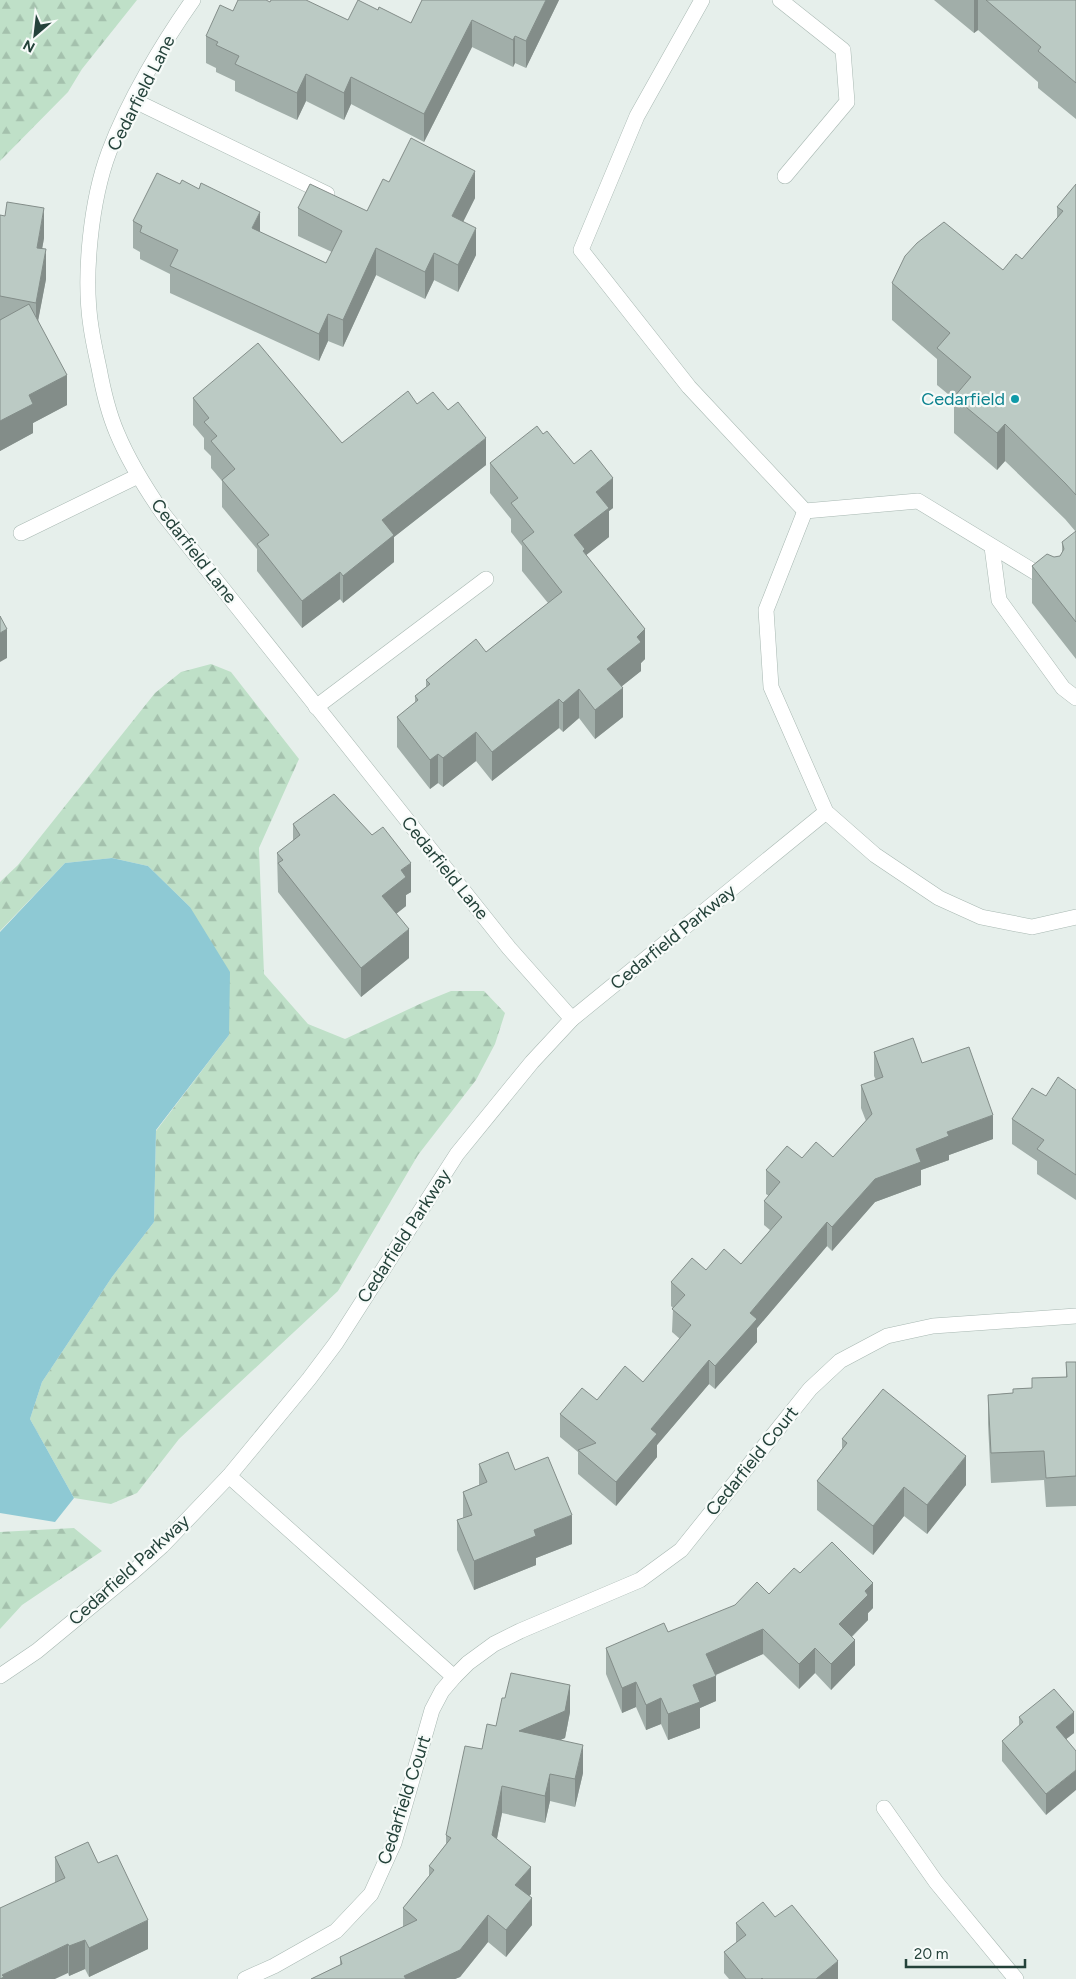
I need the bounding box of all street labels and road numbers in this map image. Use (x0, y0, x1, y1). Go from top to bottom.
street label: Cedarfield Lane (102, 31, 180, 154)
street label: Cedarfield Lane (146, 494, 242, 608)
street label: Cedarfield Lane (397, 812, 493, 924)
street label: Cedarfield Parkway (606, 879, 741, 994)
street label: Cedarfield Parkway (353, 1165, 456, 1307)
street label: Cedarfield Court (701, 1402, 803, 1520)
street label: Cedarfield Parkway (64, 1510, 194, 1630)
street label: Cedarfield Court (373, 1732, 435, 1867)

